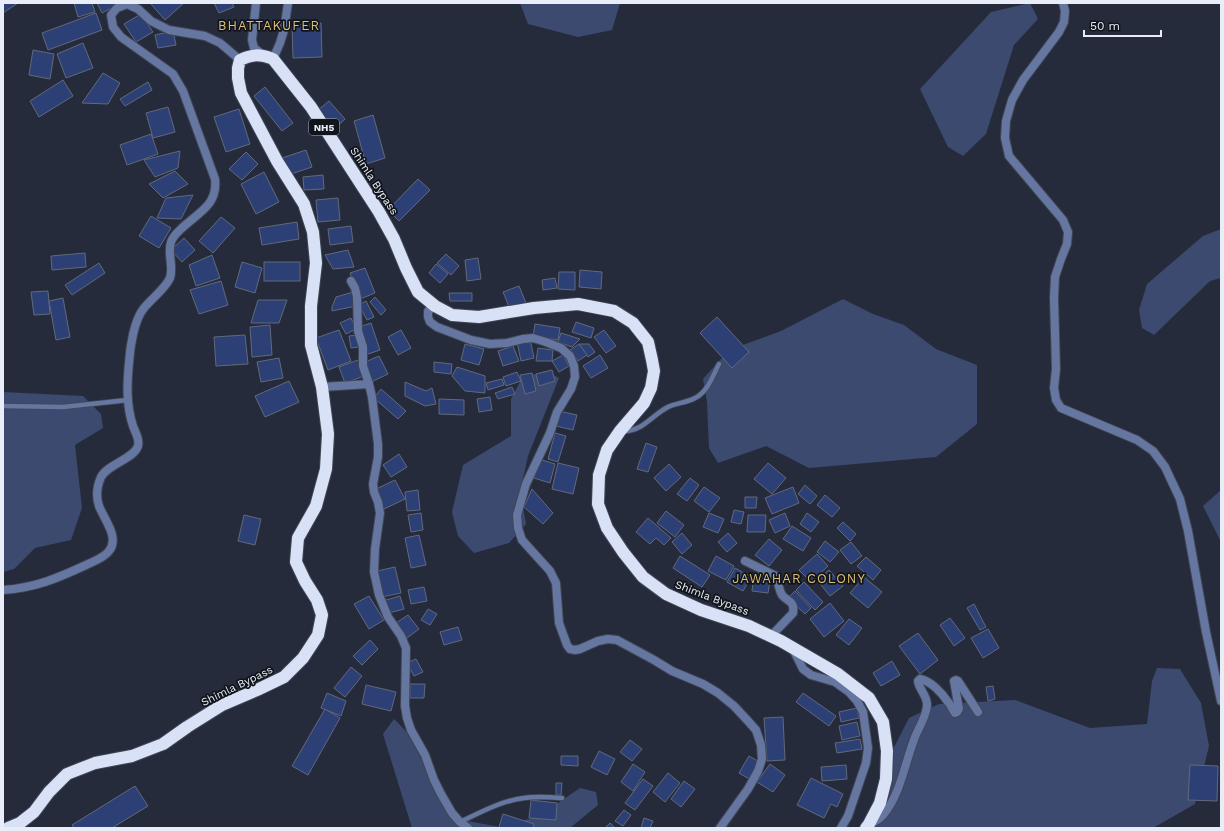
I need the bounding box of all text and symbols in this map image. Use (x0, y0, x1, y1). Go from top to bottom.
scale bar (1084, 12, 1161, 38)
district label: BHATTAKUFER (218, 18, 320, 33)
text: 50 m (1090, 19, 1120, 33)
road number: NH5 (309, 119, 339, 135)
street label: Shimla Bypass (347, 145, 401, 217)
district label: JAWAHAR COLONY (732, 571, 866, 586)
street label: Shimla Bypass (673, 578, 751, 618)
street label: Shimla Bypass (199, 663, 275, 709)

